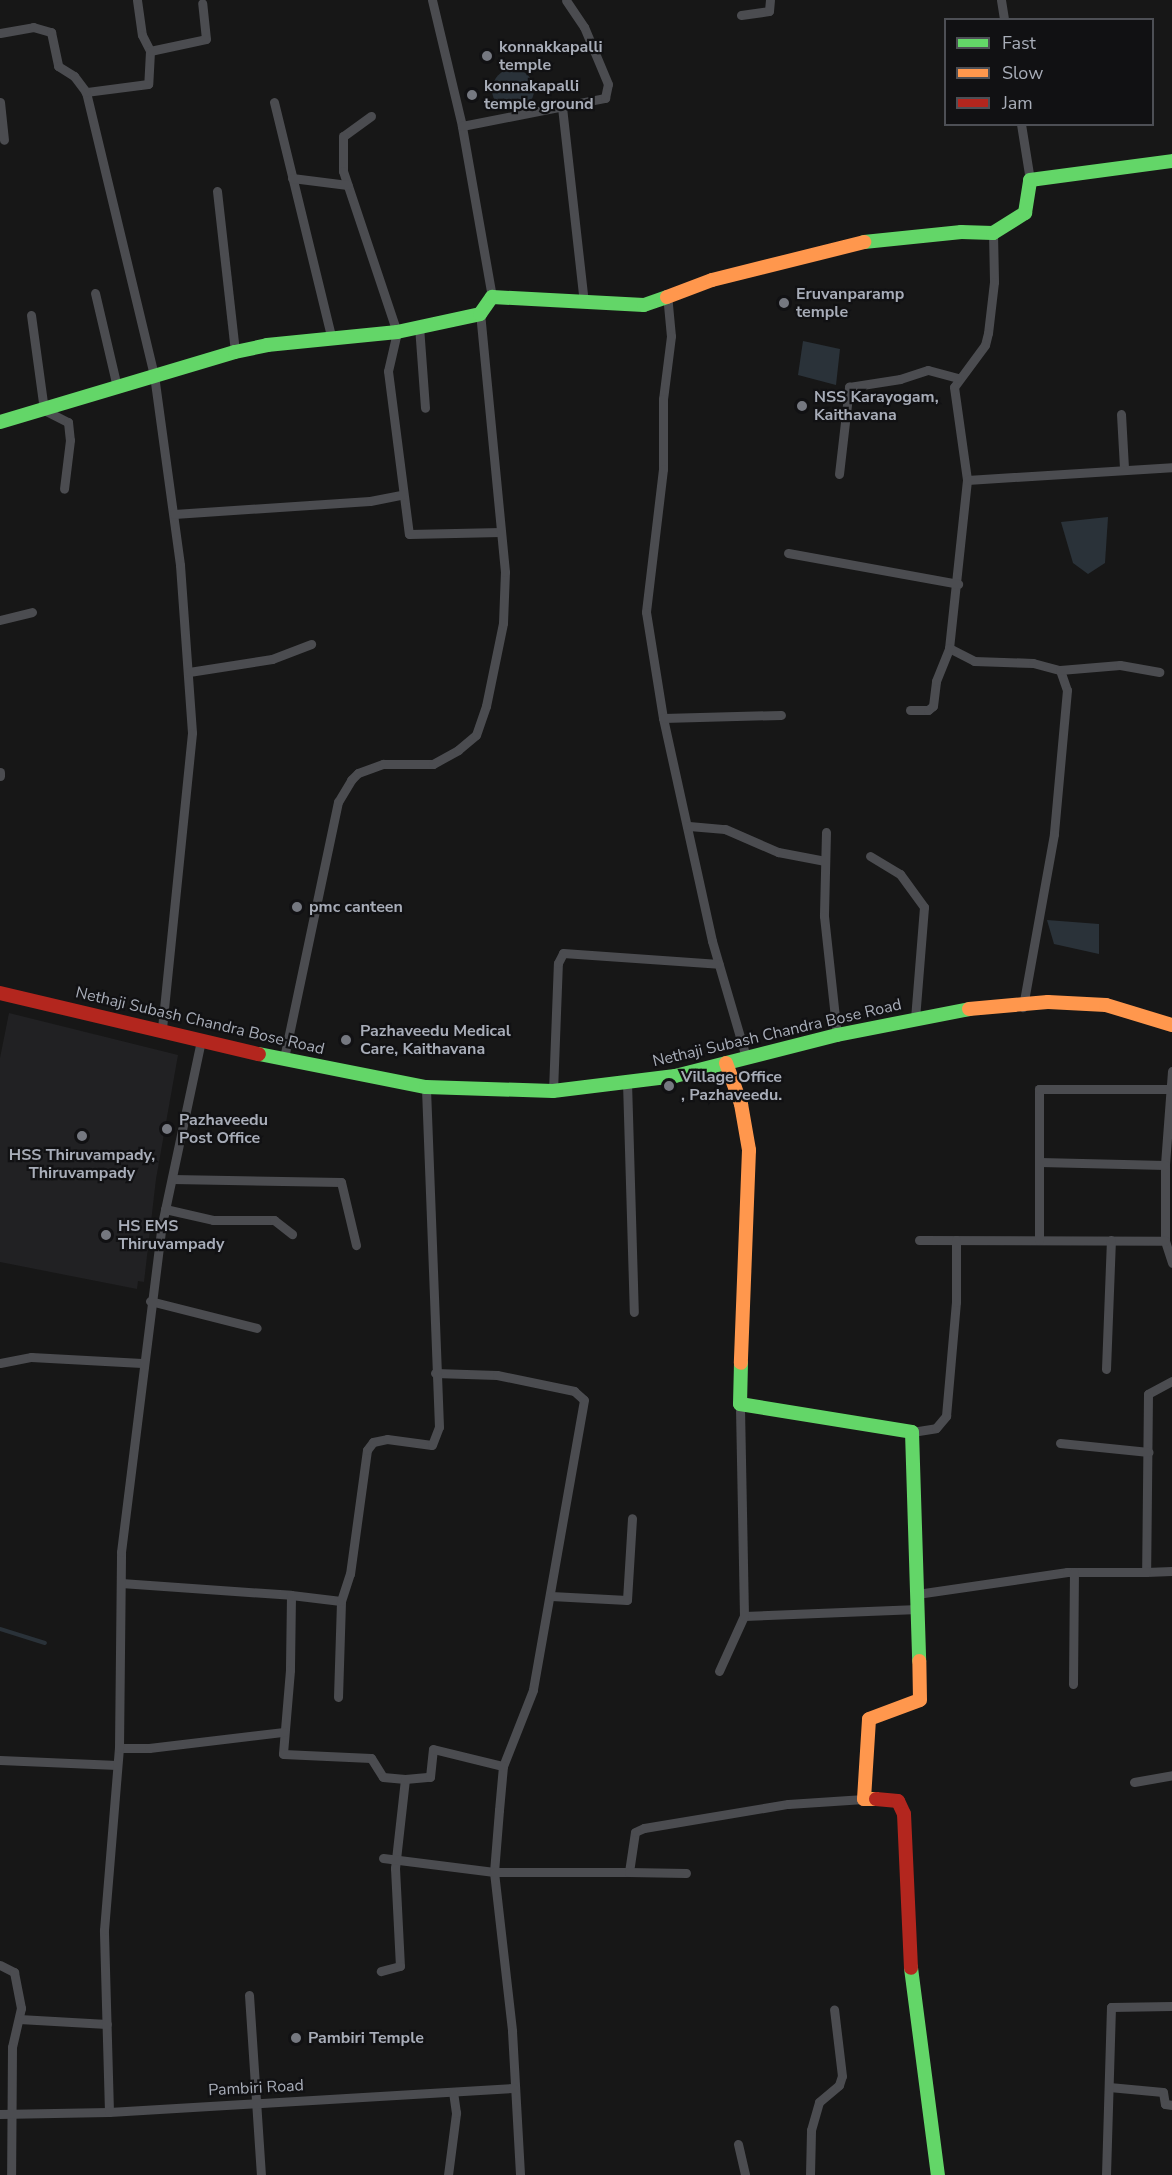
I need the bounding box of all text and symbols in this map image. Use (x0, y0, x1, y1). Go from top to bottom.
legend (944, 18, 1154, 126)
text: Fast (1002, 31, 1036, 55)
place label: konnakkapalli temple (499, 37, 603, 75)
marker: konnakkapalli temple (480, 49, 494, 63)
text: Slow (1002, 61, 1043, 85)
place label: konnakapalli temple ground (484, 76, 594, 114)
marker: konnakapalli temple ground (465, 88, 479, 102)
text: Jam (1002, 91, 1033, 115)
place label: Eruvanparamp temple (796, 284, 904, 322)
marker: Eruvanparamp temple (777, 296, 791, 310)
place label: NSS Karayogam, Kaithavana (814, 387, 939, 425)
marker: NSS Karayogam, Kaithavana (795, 399, 809, 413)
place label: pmc canteen (309, 897, 403, 917)
marker: pmc canteen (290, 900, 304, 914)
street label: Nethaji Subash Chandra Bose Road (74, 983, 326, 1059)
street label: Nethaji Subash Chandra Bose Road (651, 995, 903, 1071)
place label: Pazhaveedu Medical Care, Kaithavana (360, 1021, 511, 1059)
marker: Pazhaveedu Medical Care, Kaithavana (337, 1031, 355, 1049)
place label: Village Office , Pazhaveedu. (681, 1067, 782, 1105)
marker: Village Office , Pazhaveedu. (662, 1079, 676, 1093)
place label: Pazhaveedu Post Office (179, 1110, 268, 1148)
marker: Pazhaveedu Post Office (160, 1122, 174, 1136)
marker: HSS Thiruvampady, Thiruvampady (75, 1129, 89, 1143)
place label: HSS Thiruvampady, Thiruvampady (9, 1145, 155, 1183)
place label: HS EMS Thiruvampady (118, 1216, 224, 1254)
marker: HS EMS Thiruvampady (99, 1228, 113, 1242)
place label: Pambiri Temple (308, 2028, 424, 2048)
marker: Pambiri Temple (289, 2031, 303, 2045)
street label: Pambiri Road (208, 2076, 304, 2100)

